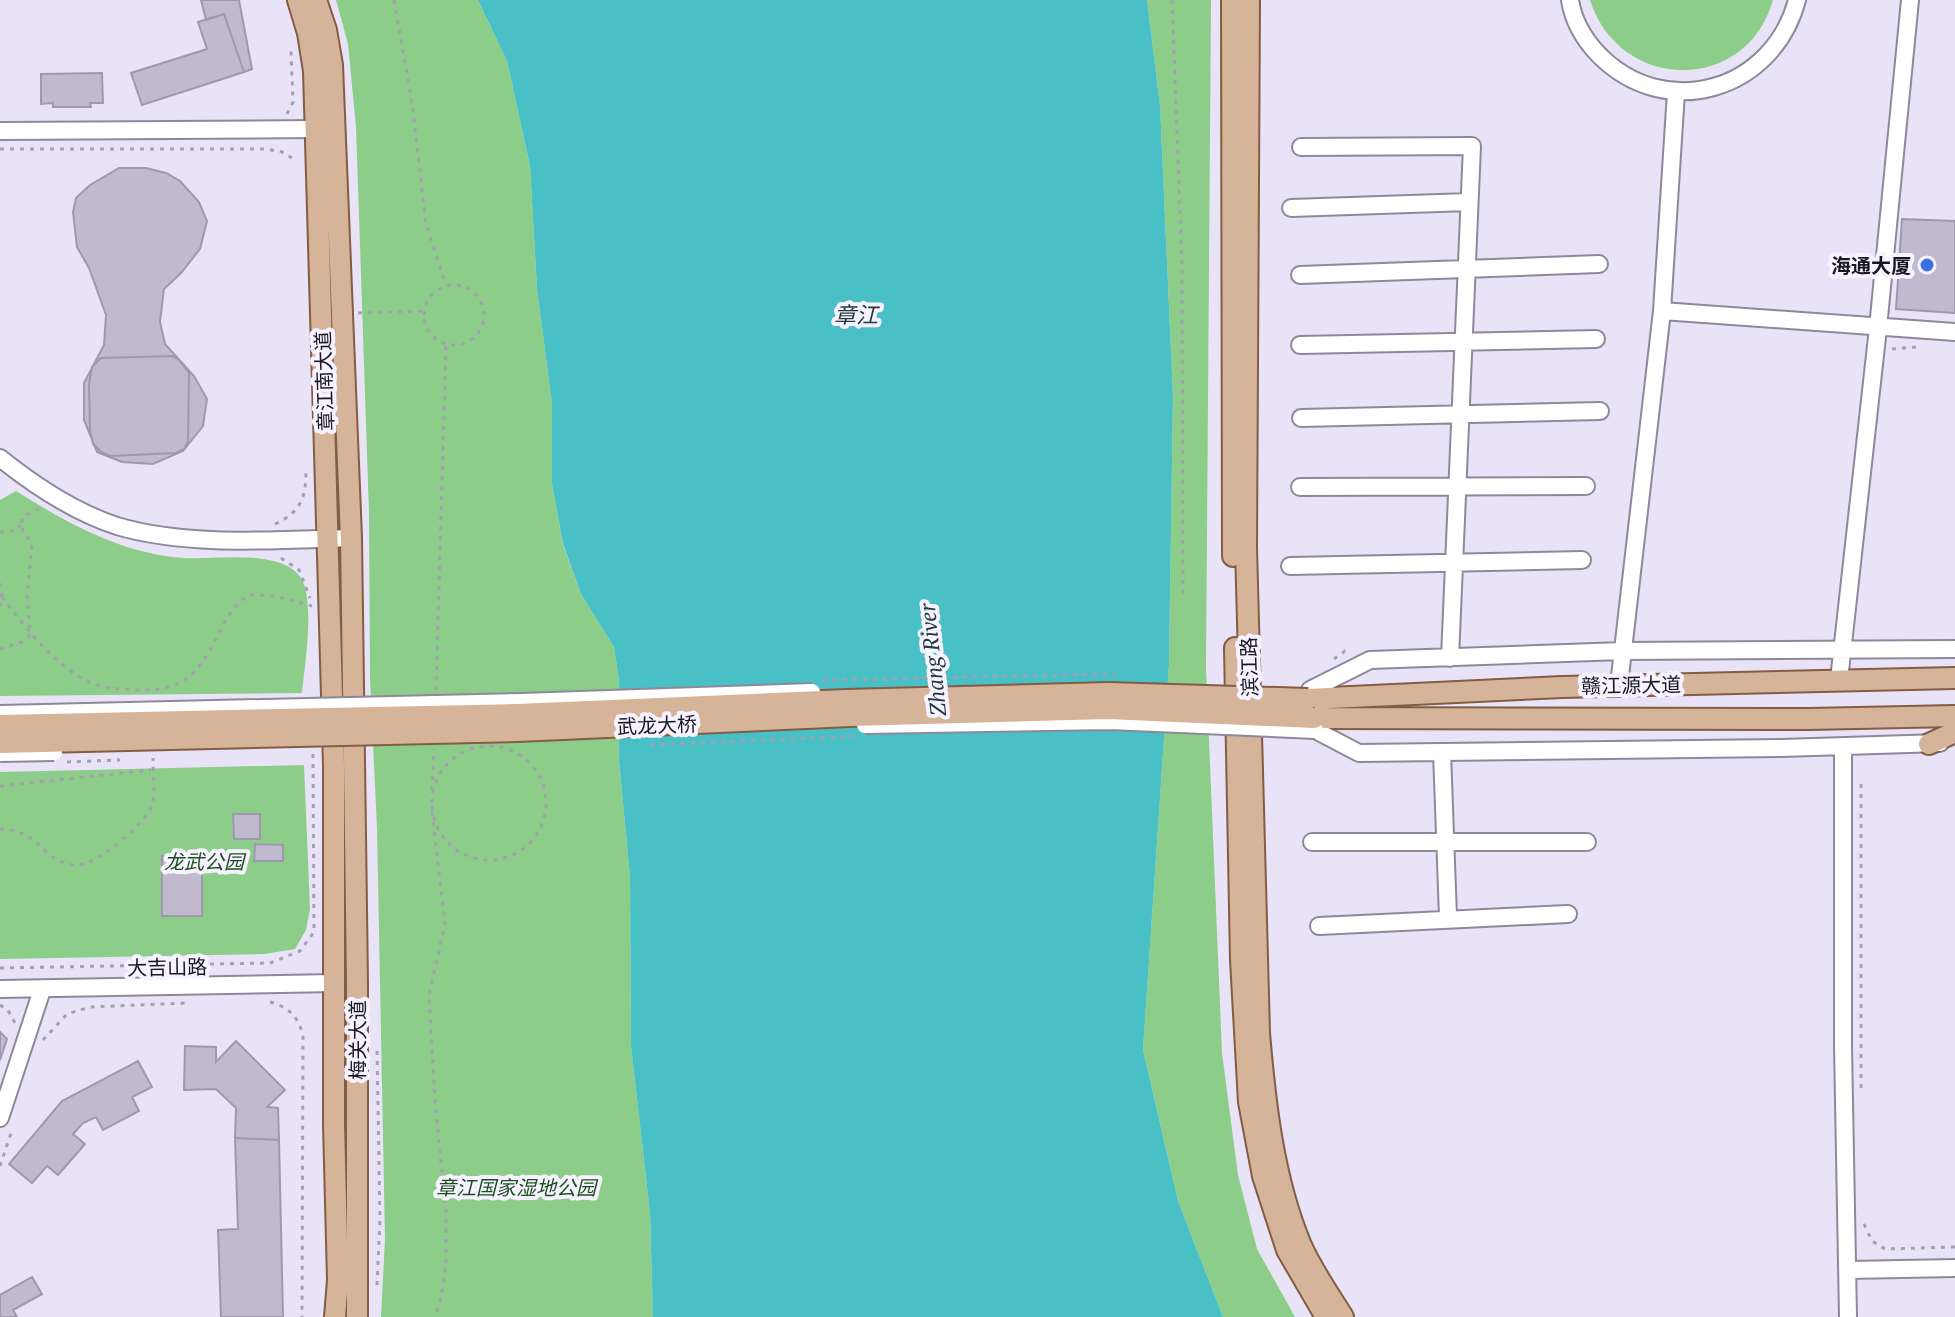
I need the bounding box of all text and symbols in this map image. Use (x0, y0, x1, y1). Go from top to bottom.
place label: 海通大厦 (1831, 252, 1911, 279)
marker: 海通大厦 (1918, 256, 1936, 274)
water label: 章江 (834, 300, 880, 329)
street label: 章江南大道 (309, 331, 339, 431)
water label: Zhang River (912, 601, 952, 718)
street label: 滨江路 (1234, 637, 1264, 697)
street label: 赣江源大道 (1581, 671, 1681, 699)
street label: 武龙大桥 (617, 710, 697, 740)
park label: 龙武公园 (164, 848, 247, 875)
street label: 大吉山路 (127, 953, 207, 981)
street label: 梅关大道 (344, 1000, 371, 1080)
park label: 章江国家湿地公园 (436, 1174, 599, 1201)

